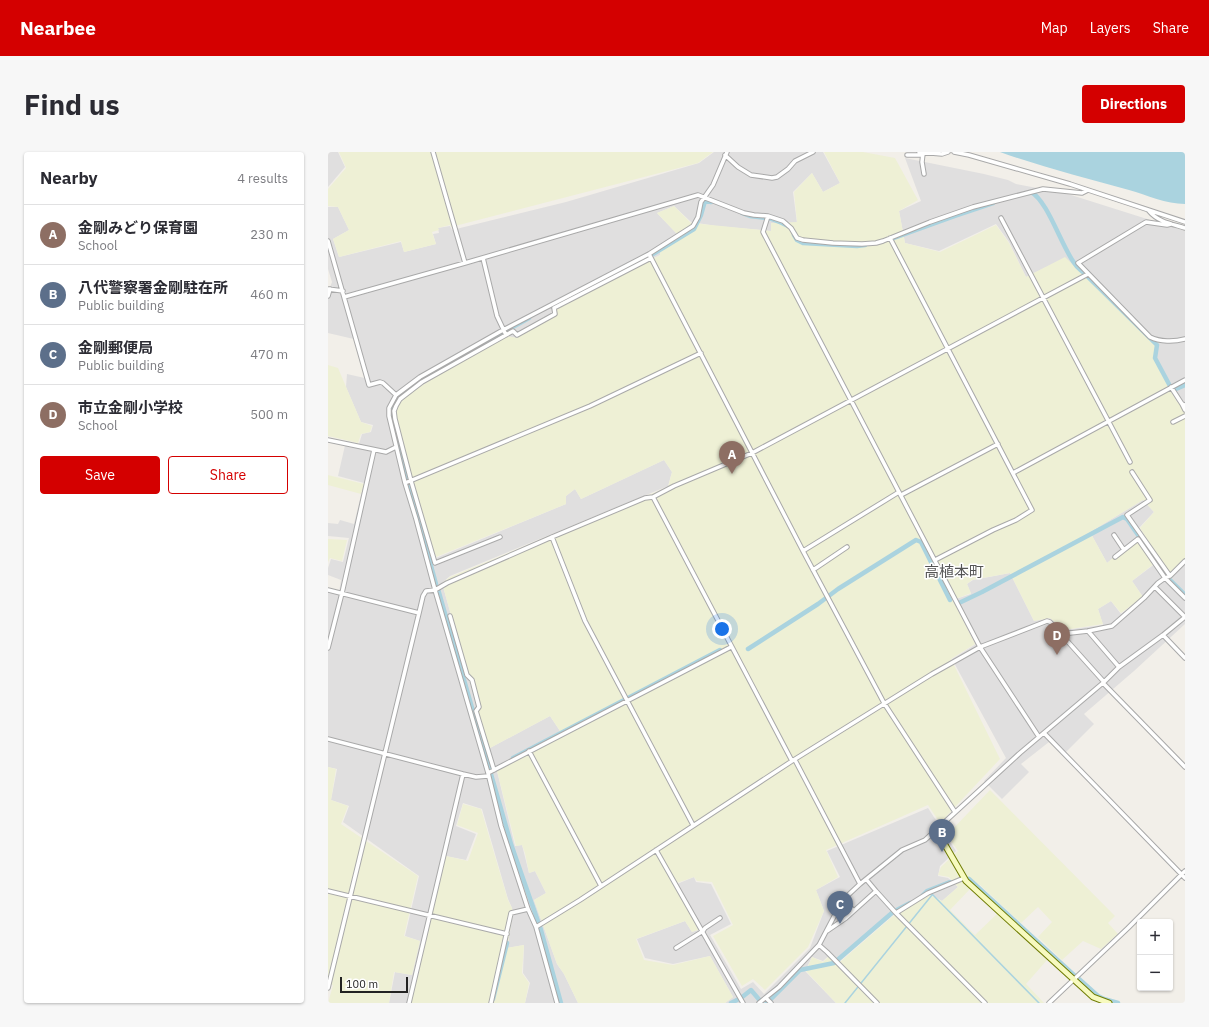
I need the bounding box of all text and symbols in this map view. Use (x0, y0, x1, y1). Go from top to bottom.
text: Nearbee (20, 16, 96, 40)
text: Map (1041, 19, 1068, 37)
text: Layers (1090, 19, 1131, 37)
text: Share (1153, 19, 1189, 37)
button: Directions (1082, 85, 1185, 123)
text: Find us (24, 86, 120, 123)
text: Nearby (40, 167, 98, 189)
text: 4 results (237, 170, 288, 187)
text: 金剛みどり保育園 (78, 218, 198, 237)
text: A (49, 226, 57, 243)
text: 230 m (250, 226, 288, 243)
text: School (78, 237, 118, 254)
text: 八代警察署金剛駐在所 (78, 278, 228, 297)
text: B (49, 286, 57, 303)
text: 460 m (250, 286, 288, 303)
text: Public building (78, 297, 164, 314)
text: 金剛郵便局 (78, 338, 153, 357)
text: C (49, 346, 57, 363)
text: 470 m (250, 346, 288, 363)
text: Public building (78, 357, 164, 374)
text: 市立金剛小学校 (78, 398, 183, 417)
text: D (48, 406, 58, 423)
text: 500 m (250, 406, 288, 423)
text: School (78, 417, 118, 434)
pin: A (719, 441, 745, 474)
button: Save (40, 456, 160, 494)
button: Share (168, 456, 288, 494)
district label: 高植本町 (924, 562, 984, 581)
your location (712, 619, 732, 639)
pin: D (1044, 622, 1070, 655)
pin: B (929, 819, 955, 852)
pin: C (827, 891, 853, 924)
map controls (1137, 919, 1173, 991)
button: + (1137, 919, 1173, 955)
button: − (1137, 955, 1173, 991)
scale bar (340, 975, 408, 994)
text: 100 m (346, 977, 378, 991)

